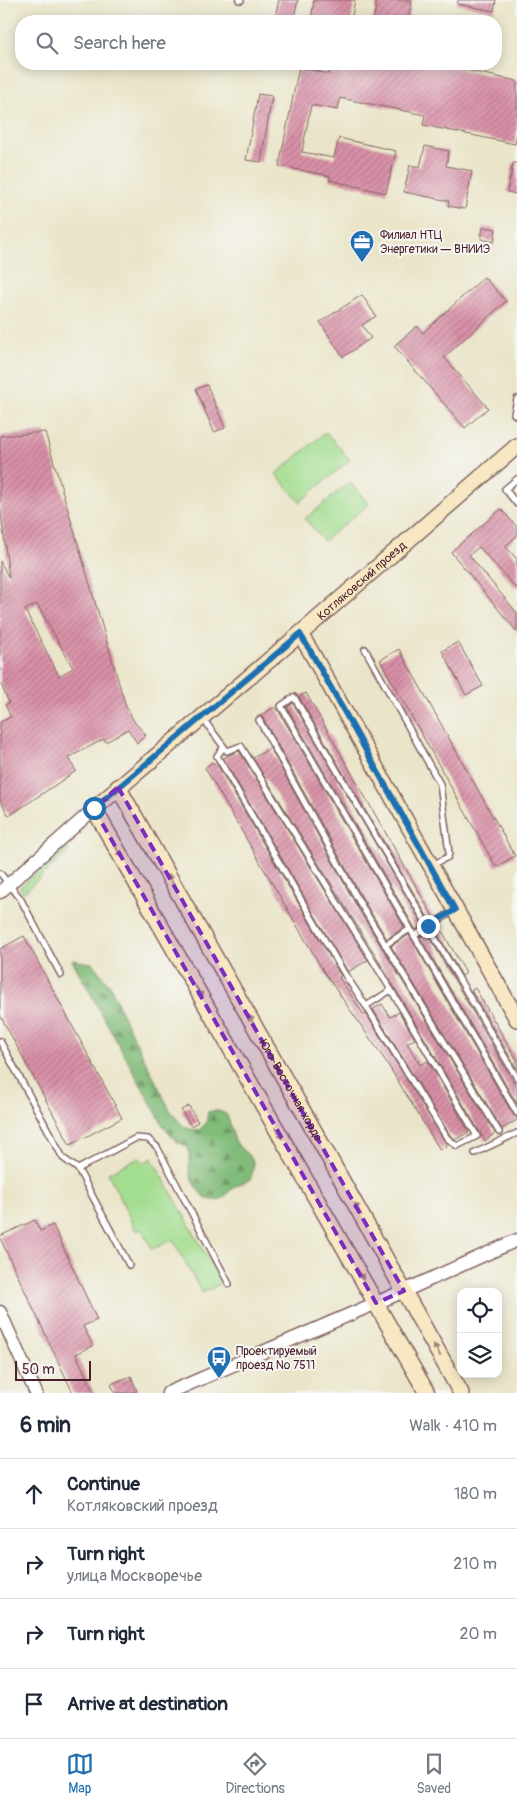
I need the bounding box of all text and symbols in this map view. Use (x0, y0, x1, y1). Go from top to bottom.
search box (15, 15, 502, 70)
icon: search (33, 29, 61, 57)
text: Search here (73, 31, 166, 55)
place label: Филиал НТЦ Энергетики — ВНИИЭ (380, 228, 490, 257)
office icon: Филиал НТЦ Энергетики — ВНИИЭ (349, 229, 375, 263)
street label: Котляковский проезд (314, 538, 410, 624)
route start (83, 797, 106, 820)
one-way arrow (114, 844, 123, 857)
one-way arrow (167, 874, 176, 887)
route end (417, 915, 440, 938)
one-way arrow (194, 985, 203, 999)
one-way arrow (247, 1015, 256, 1028)
street label: Юго-Восточная хорда (256, 1037, 325, 1144)
one-way arrow (275, 1126, 284, 1140)
one-way arrow (353, 1202, 362, 1215)
one-way arrow (356, 1267, 364, 1282)
map controls (457, 1288, 502, 1378)
button: locate (457, 1288, 502, 1333)
button: layers (457, 1333, 502, 1378)
one-way arrow (433, 1343, 441, 1358)
place label: Проектируемый проезд № 7511 (236, 1344, 317, 1373)
bus stop icon: Проектируемый проезд № 7511 (206, 1345, 232, 1379)
scale bar (15, 1358, 91, 1381)
text: 50 m (22, 1361, 55, 1378)
text: 6 min (20, 1412, 71, 1439)
text: Walk · 410 m (409, 1416, 497, 1436)
text: Continue (67, 1472, 140, 1496)
icon: ahead (20, 1480, 48, 1508)
text: 180 m (454, 1484, 497, 1504)
text: Котляковский проезд (67, 1496, 218, 1516)
text: Turn right (67, 1542, 145, 1566)
icon: right (20, 1550, 48, 1578)
text: 210 m (453, 1554, 497, 1574)
text: улица Москворечье (67, 1566, 202, 1586)
icon: right (20, 1620, 48, 1648)
text: Turn right (67, 1622, 145, 1646)
text: 20 m (459, 1624, 497, 1644)
icon: arrive (20, 1690, 48, 1718)
text: Arrive at destination (67, 1692, 228, 1716)
tab: Map (66, 1750, 94, 1797)
tab: Directions (225, 1750, 285, 1797)
tab: Saved (416, 1750, 451, 1797)

